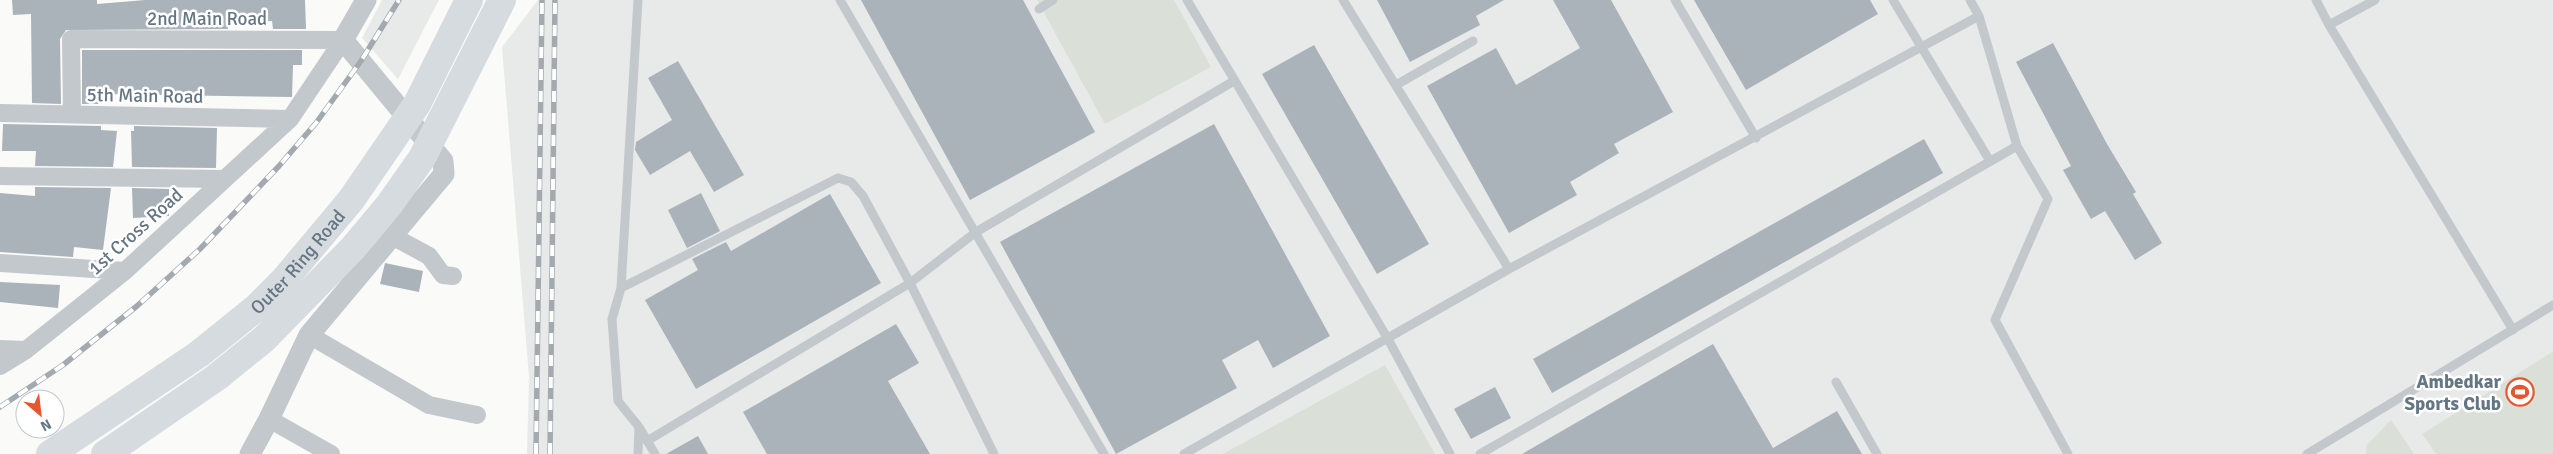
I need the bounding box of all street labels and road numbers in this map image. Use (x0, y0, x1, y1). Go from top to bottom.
street label: 2nd Main Road (147, 7, 267, 31)
street label: 5th Main Road (86, 83, 204, 109)
street label: 1st Cross Road (83, 183, 188, 280)
street label: Outer Ring Road (246, 205, 351, 320)

